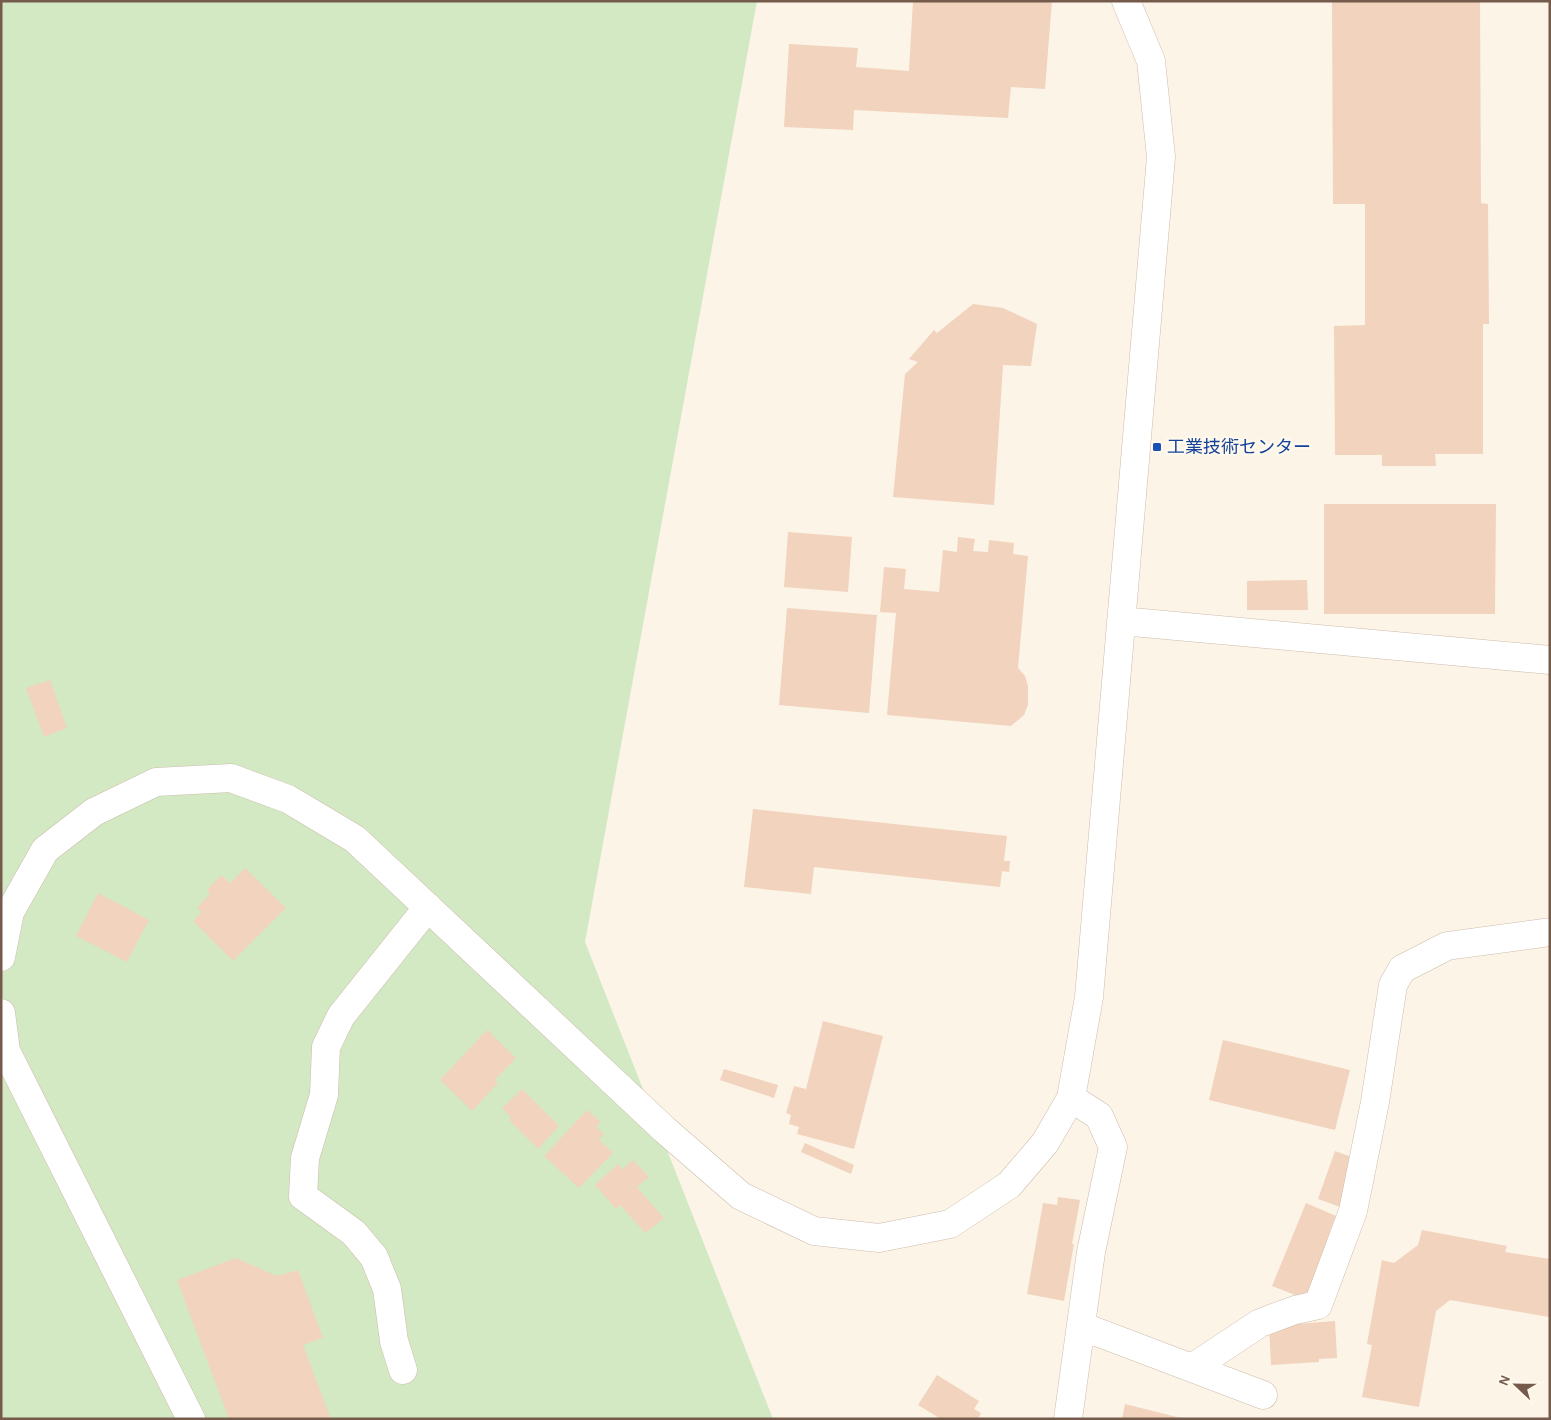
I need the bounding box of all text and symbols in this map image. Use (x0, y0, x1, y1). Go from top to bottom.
place label: 工業技術センター (1167, 436, 1311, 458)
marker: 工業技術センター (1151, 441, 1163, 453)
north arrow (1491, 1360, 1541, 1410)
text: N (1495, 1372, 1514, 1388)

